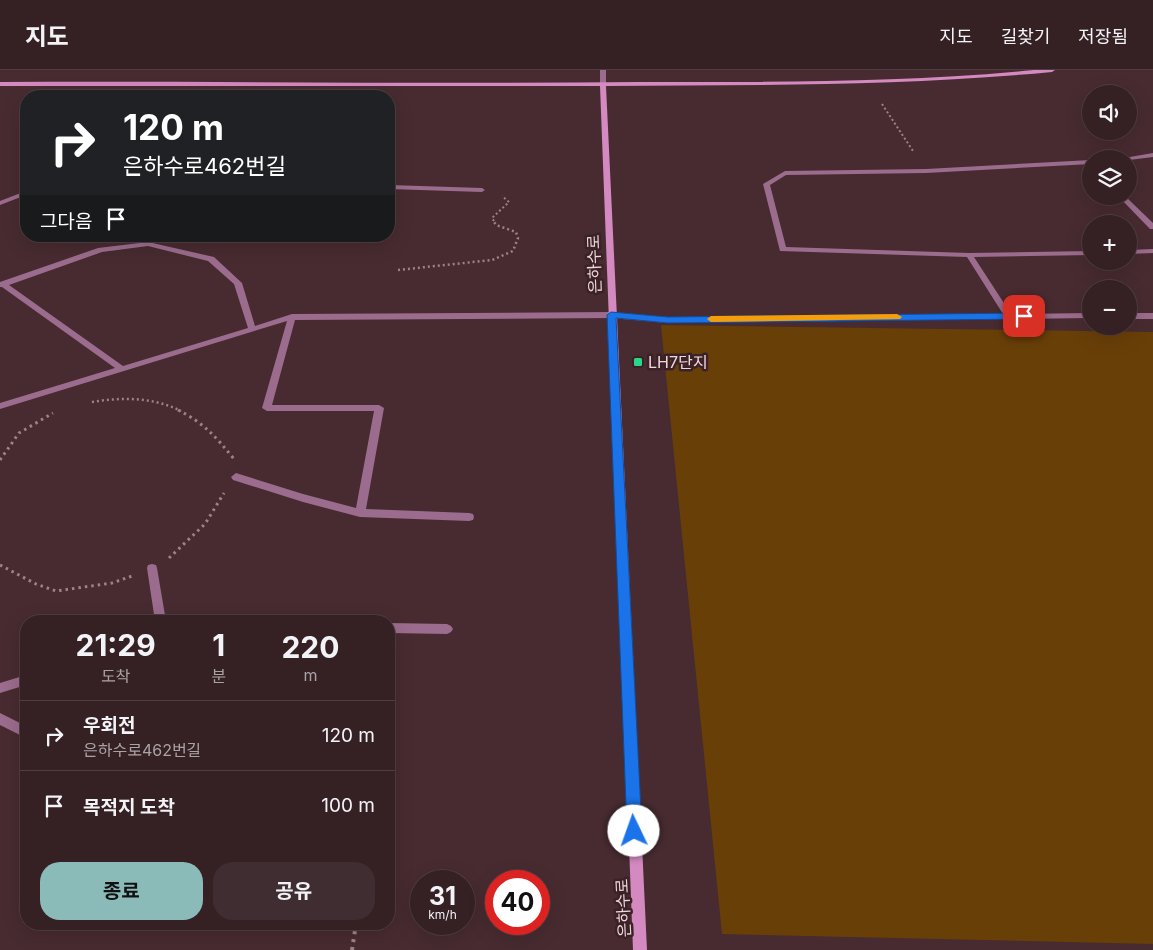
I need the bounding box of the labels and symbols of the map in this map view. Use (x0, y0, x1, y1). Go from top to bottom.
street label: 은하수로 (583, 234, 605, 294)
pin (1003, 295, 1045, 337)
place label: LH7단지 (648, 352, 707, 372)
marker: LH7단지 (632, 356, 644, 368)
position arrow (607, 804, 659, 856)
speed limit sign: 40 (485, 870, 550, 935)
street label: 은하수로 (611, 878, 635, 938)

